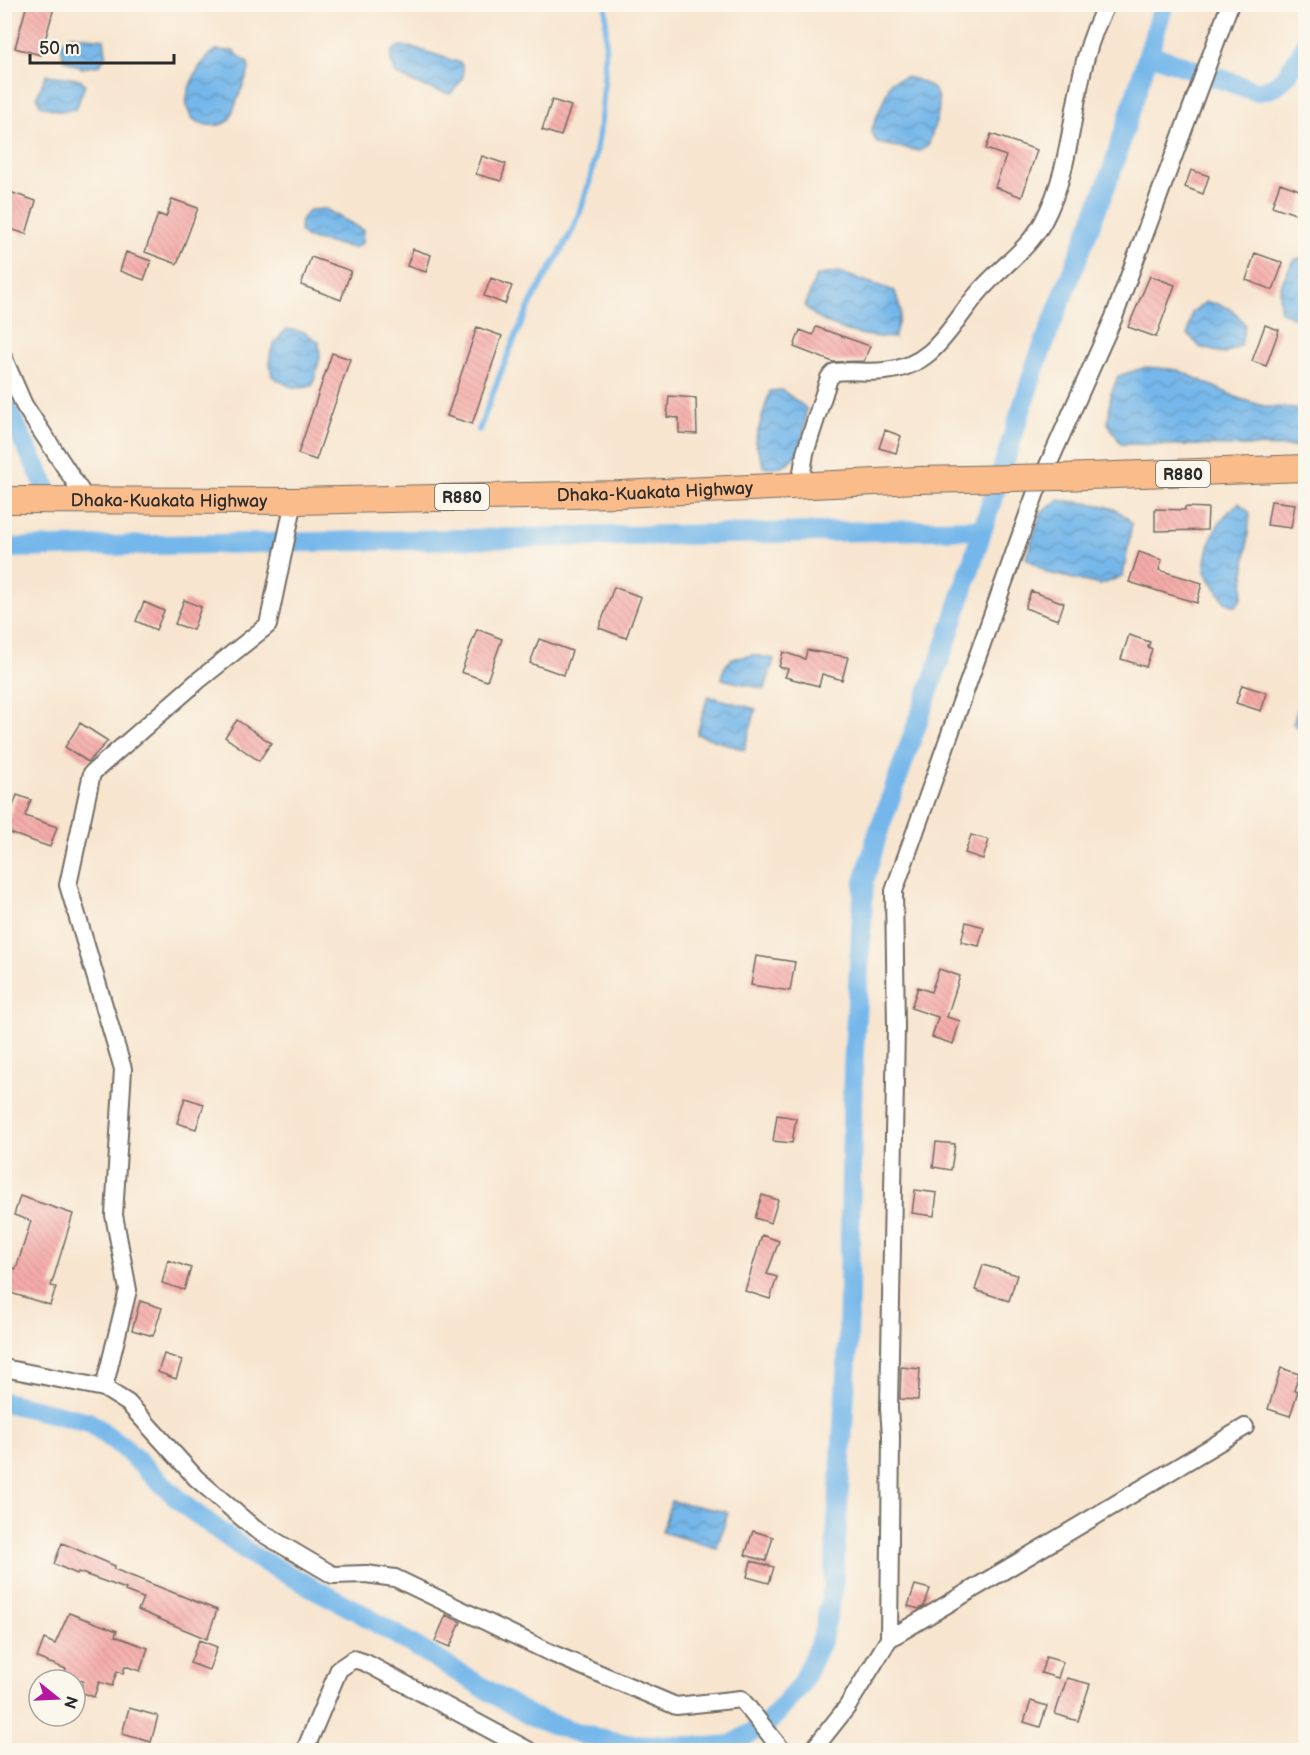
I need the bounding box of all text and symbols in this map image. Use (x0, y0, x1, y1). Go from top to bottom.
scale bar (30, 27, 174, 65)
text: 50 m (39, 38, 80, 59)
road number: R880 (1156, 461, 1210, 487)
street label: Dhaka-Kuakata Highway (556, 478, 755, 506)
road number: R880 (435, 484, 489, 510)
street label: Dhaka-Kuakata Highway (71, 490, 268, 512)
north arrow (27, 1668, 87, 1728)
text: N (59, 1694, 81, 1711)

